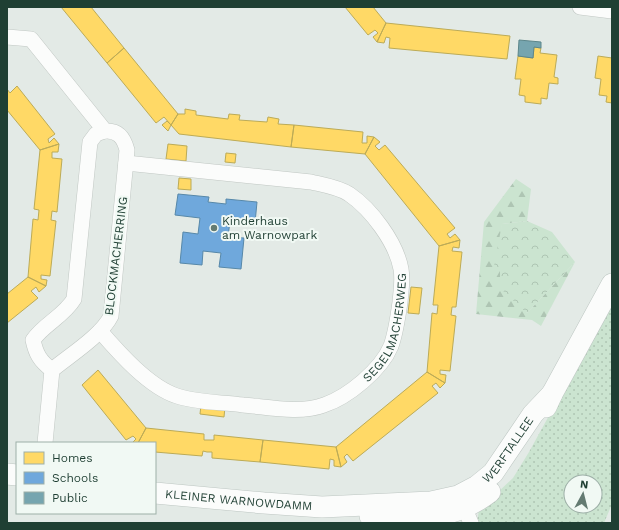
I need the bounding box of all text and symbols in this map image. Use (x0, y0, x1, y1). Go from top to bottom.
street label: BLOCKMACHERRING (102, 196, 130, 316)
place label: Kinderhaus am Warnowpark (222, 214, 317, 242)
marker: Kinderhaus am Warnowpark (209, 223, 219, 233)
street label: SEGELMACHERWEG (360, 273, 409, 385)
street label: WERFTALLEE (480, 414, 536, 486)
legend (16, 442, 156, 514)
text: Homes (52, 451, 93, 465)
text: Schools (52, 471, 98, 485)
north arrow (563, 474, 603, 514)
text: N (579, 478, 589, 492)
street label: KLEINER WARNOWDAMM (165, 487, 313, 513)
text: Public (52, 491, 88, 505)

